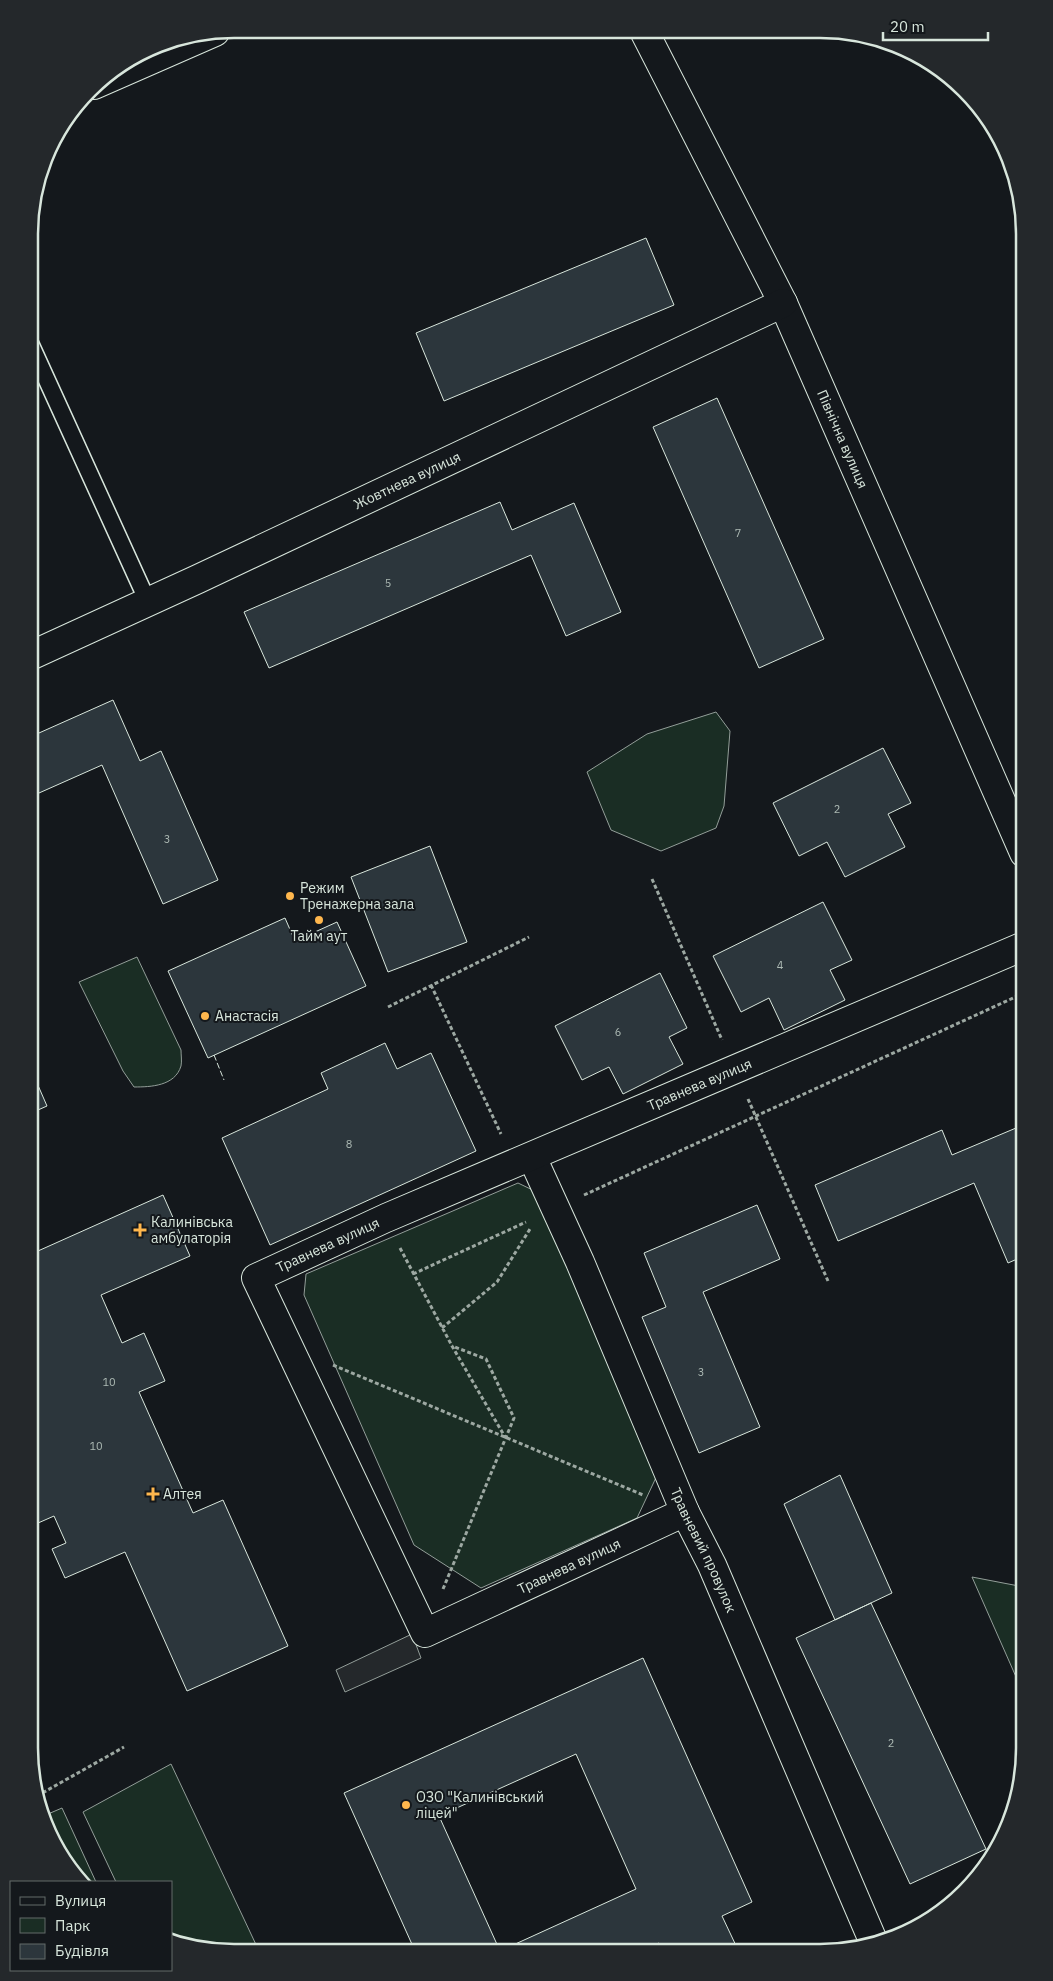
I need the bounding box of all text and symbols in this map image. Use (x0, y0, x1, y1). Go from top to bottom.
scale bar (883, 10, 988, 42)
text: 20 m (890, 17, 925, 36)
street label: Північна вулиця (813, 387, 872, 491)
street label: Жовтнева вулиця (351, 447, 464, 513)
house number: 7 (735, 526, 741, 540)
house number: 5 (385, 576, 391, 590)
house number: 2 (834, 802, 840, 816)
house number: 3 (164, 832, 170, 846)
place label: Режим Тренажерна зала (300, 879, 415, 913)
marker: Режим Тренажерна зала (284, 890, 296, 902)
marker: Тайм аут (313, 914, 325, 926)
place label: Тайм аут (291, 927, 348, 945)
house number: 4 (777, 958, 784, 972)
place label: Анастасія (215, 1007, 279, 1025)
marker: Анастасія (199, 1010, 211, 1022)
house number: 6 (615, 1025, 621, 1039)
street label: Травнева вулиця (645, 1054, 755, 1115)
house number: 8 (346, 1137, 352, 1151)
place label: Калинівська амбулаторія (151, 1213, 233, 1247)
street label: Травнева вулиця (273, 1213, 382, 1276)
marker: Калинівська амбулаторія (133, 1223, 147, 1237)
house number: 3 (698, 1365, 704, 1379)
house number: 10 (102, 1375, 116, 1389)
house number: 10 (89, 1439, 103, 1453)
place label: Алтея (163, 1485, 202, 1503)
street label: Травневий провулок (667, 1485, 740, 1616)
marker: Алтея (147, 1488, 159, 1500)
street label: Травнева вулиця (515, 1534, 623, 1598)
house number: 2 (888, 1736, 894, 1750)
place label: ОЗО "Калинівський ліцей" (416, 1788, 544, 1822)
marker: ОЗО "Калинівський ліцей" (400, 1799, 412, 1811)
legend (10, 1881, 172, 1971)
text: Вулиця (55, 1891, 106, 1910)
text: Парк (55, 1916, 90, 1935)
text: Будівля (55, 1941, 109, 1960)

